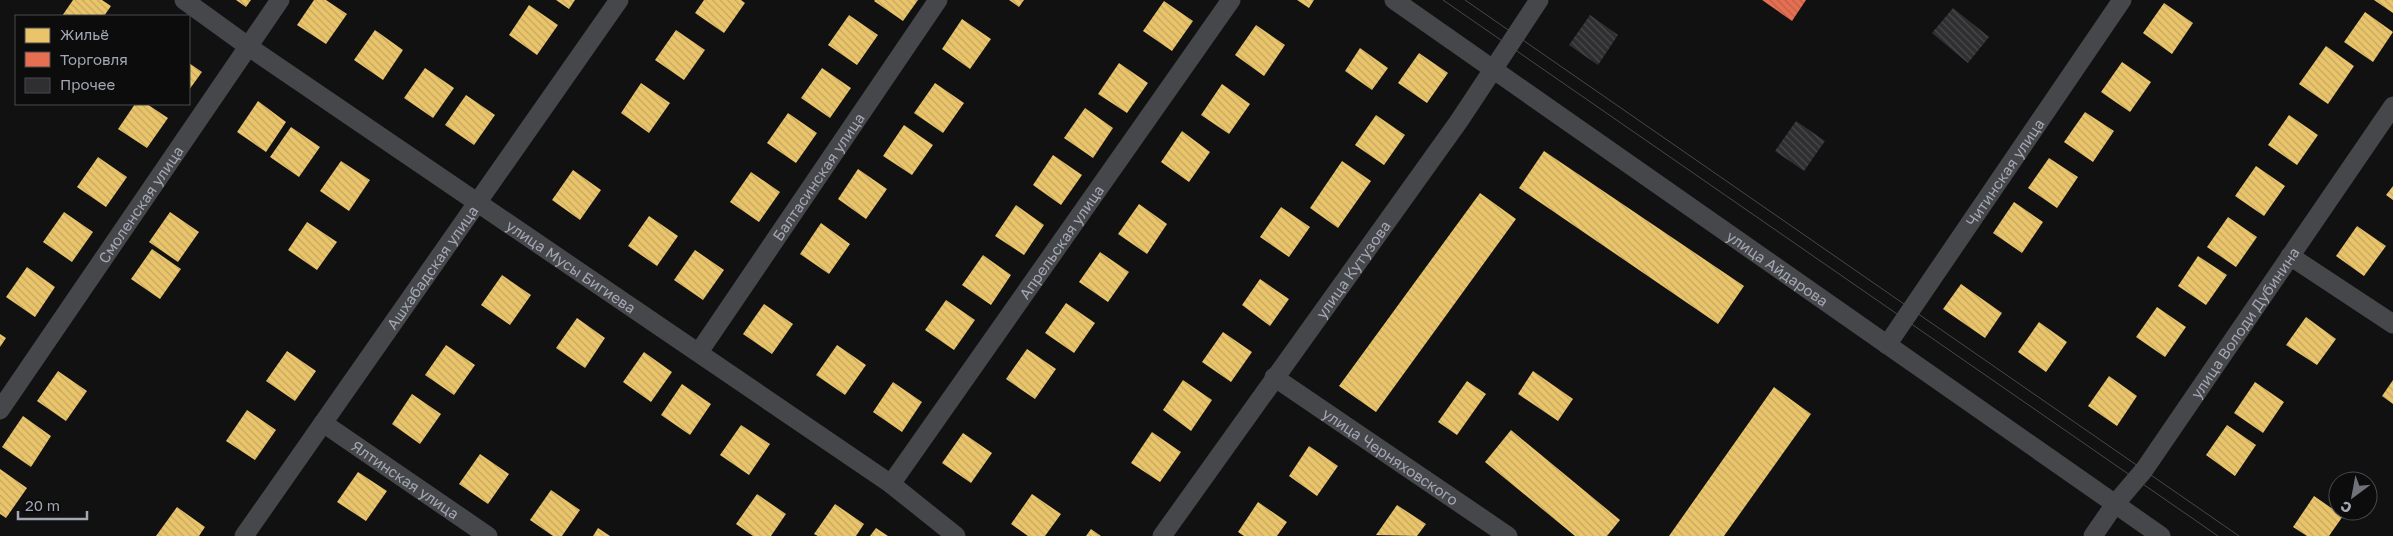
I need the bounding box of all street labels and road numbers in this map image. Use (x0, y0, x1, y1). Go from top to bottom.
street label: Балтасинская улица (768, 109, 868, 244)
street label: Читинская улица (1962, 115, 2048, 230)
street label: Смоленская улица (94, 142, 187, 266)
street label: Апрельская улица (1015, 181, 1107, 302)
street label: Ашхабадская улица (383, 202, 481, 333)
street label: улица Мусы Бигиева (503, 216, 639, 317)
street label: улица Кутузова (1312, 217, 1394, 322)
street label: улица Айдарова (1723, 226, 1832, 310)
street label: улица Володи Дубинина (2187, 244, 2303, 402)
street label: улица Черняховского (1319, 404, 1462, 509)
street label: Ялтинская улица (348, 436, 463, 523)

